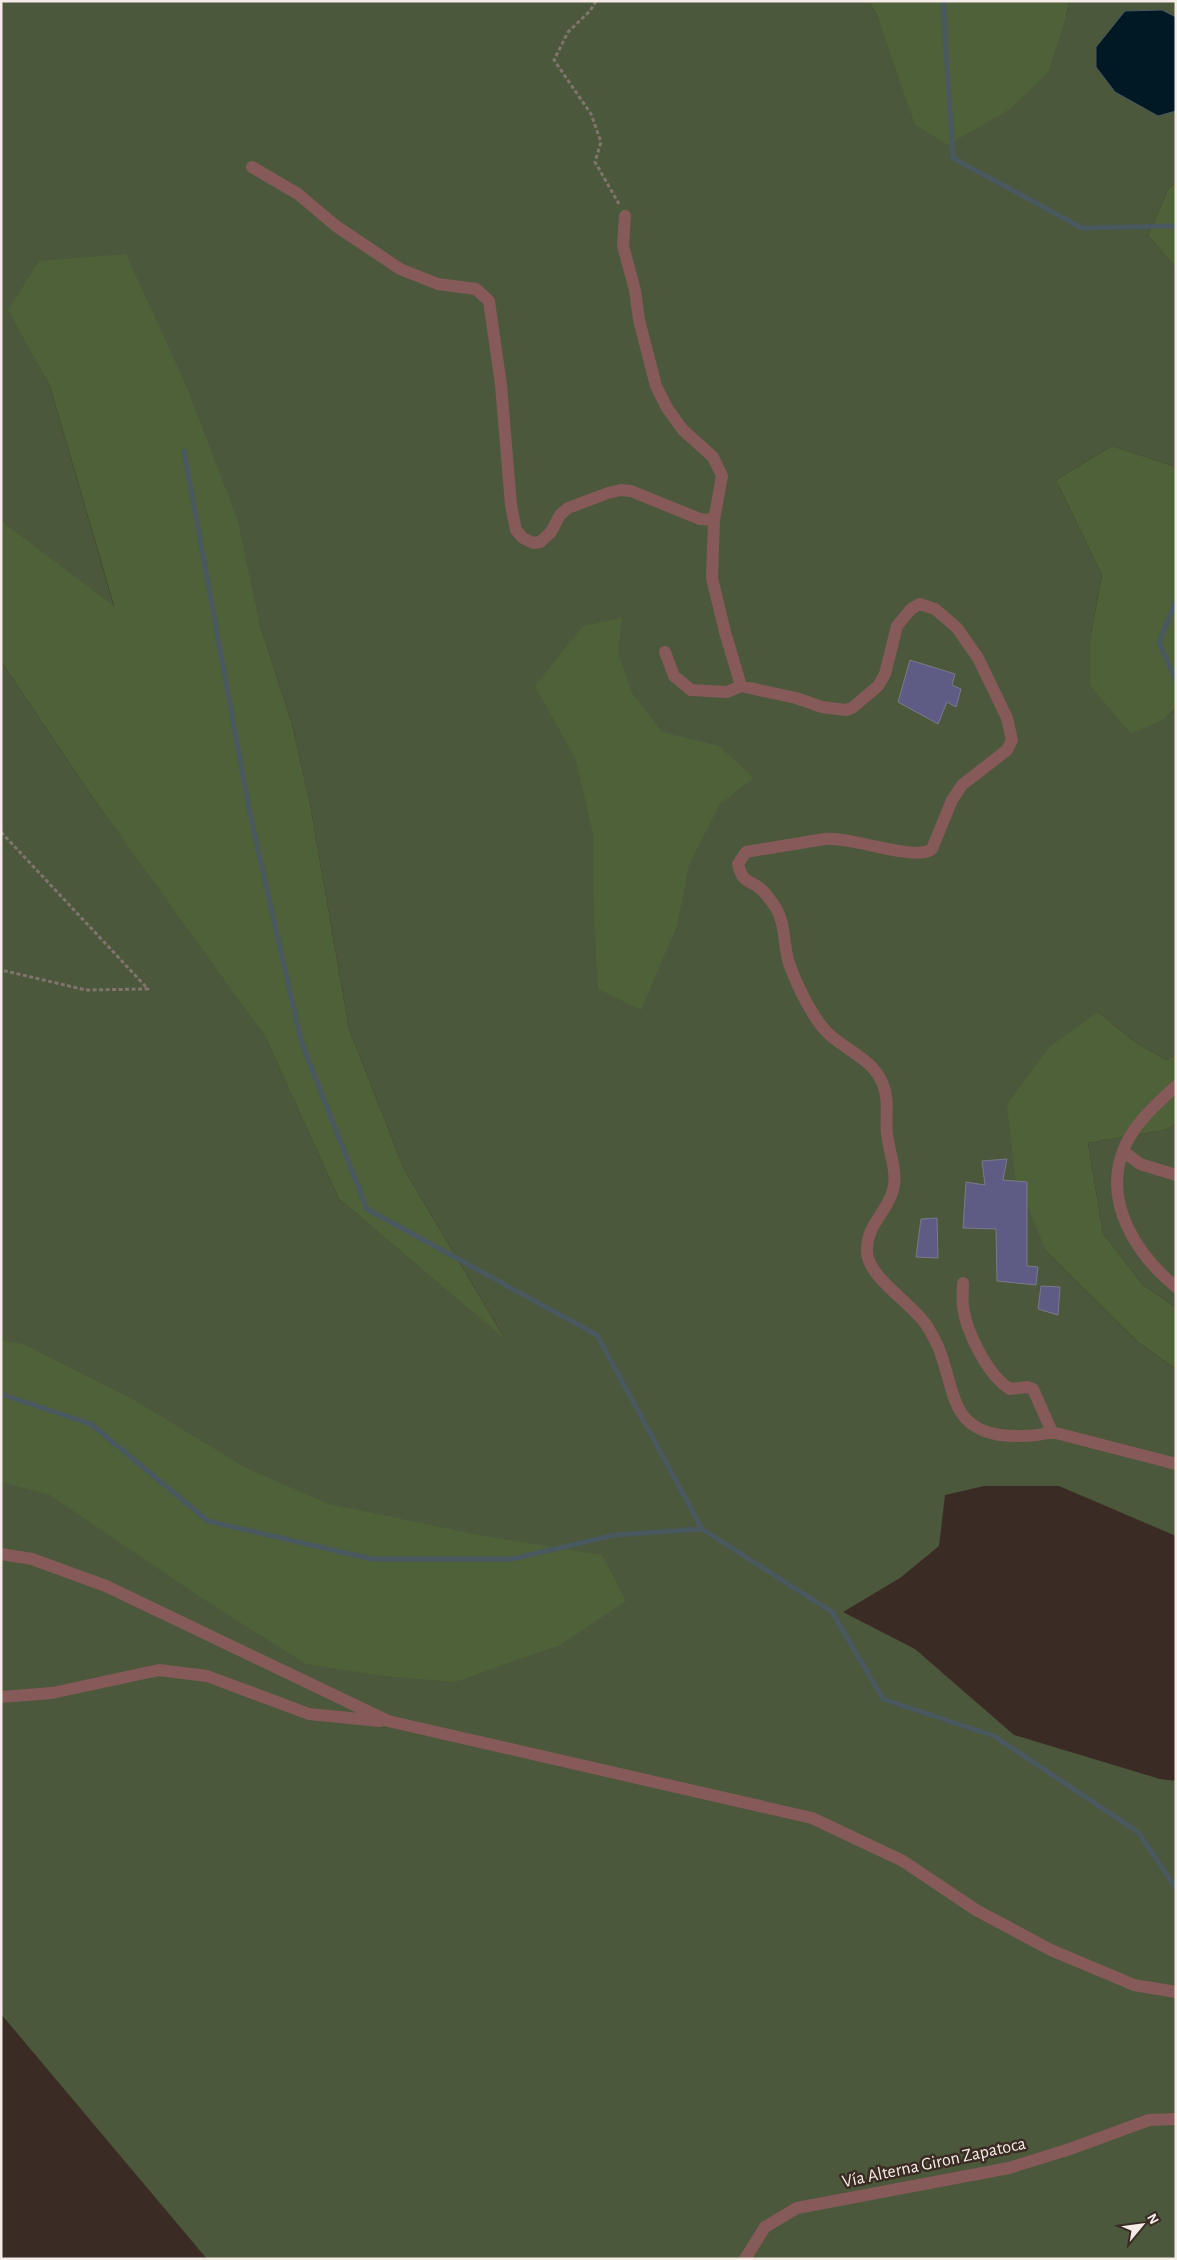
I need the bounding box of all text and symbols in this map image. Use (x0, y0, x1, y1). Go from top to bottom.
street label: Vía Alterna Giron Zapatoca (840, 2135, 1028, 2191)
north arrow (1117, 2200, 1167, 2250)
text: N (1144, 2212, 1161, 2227)

